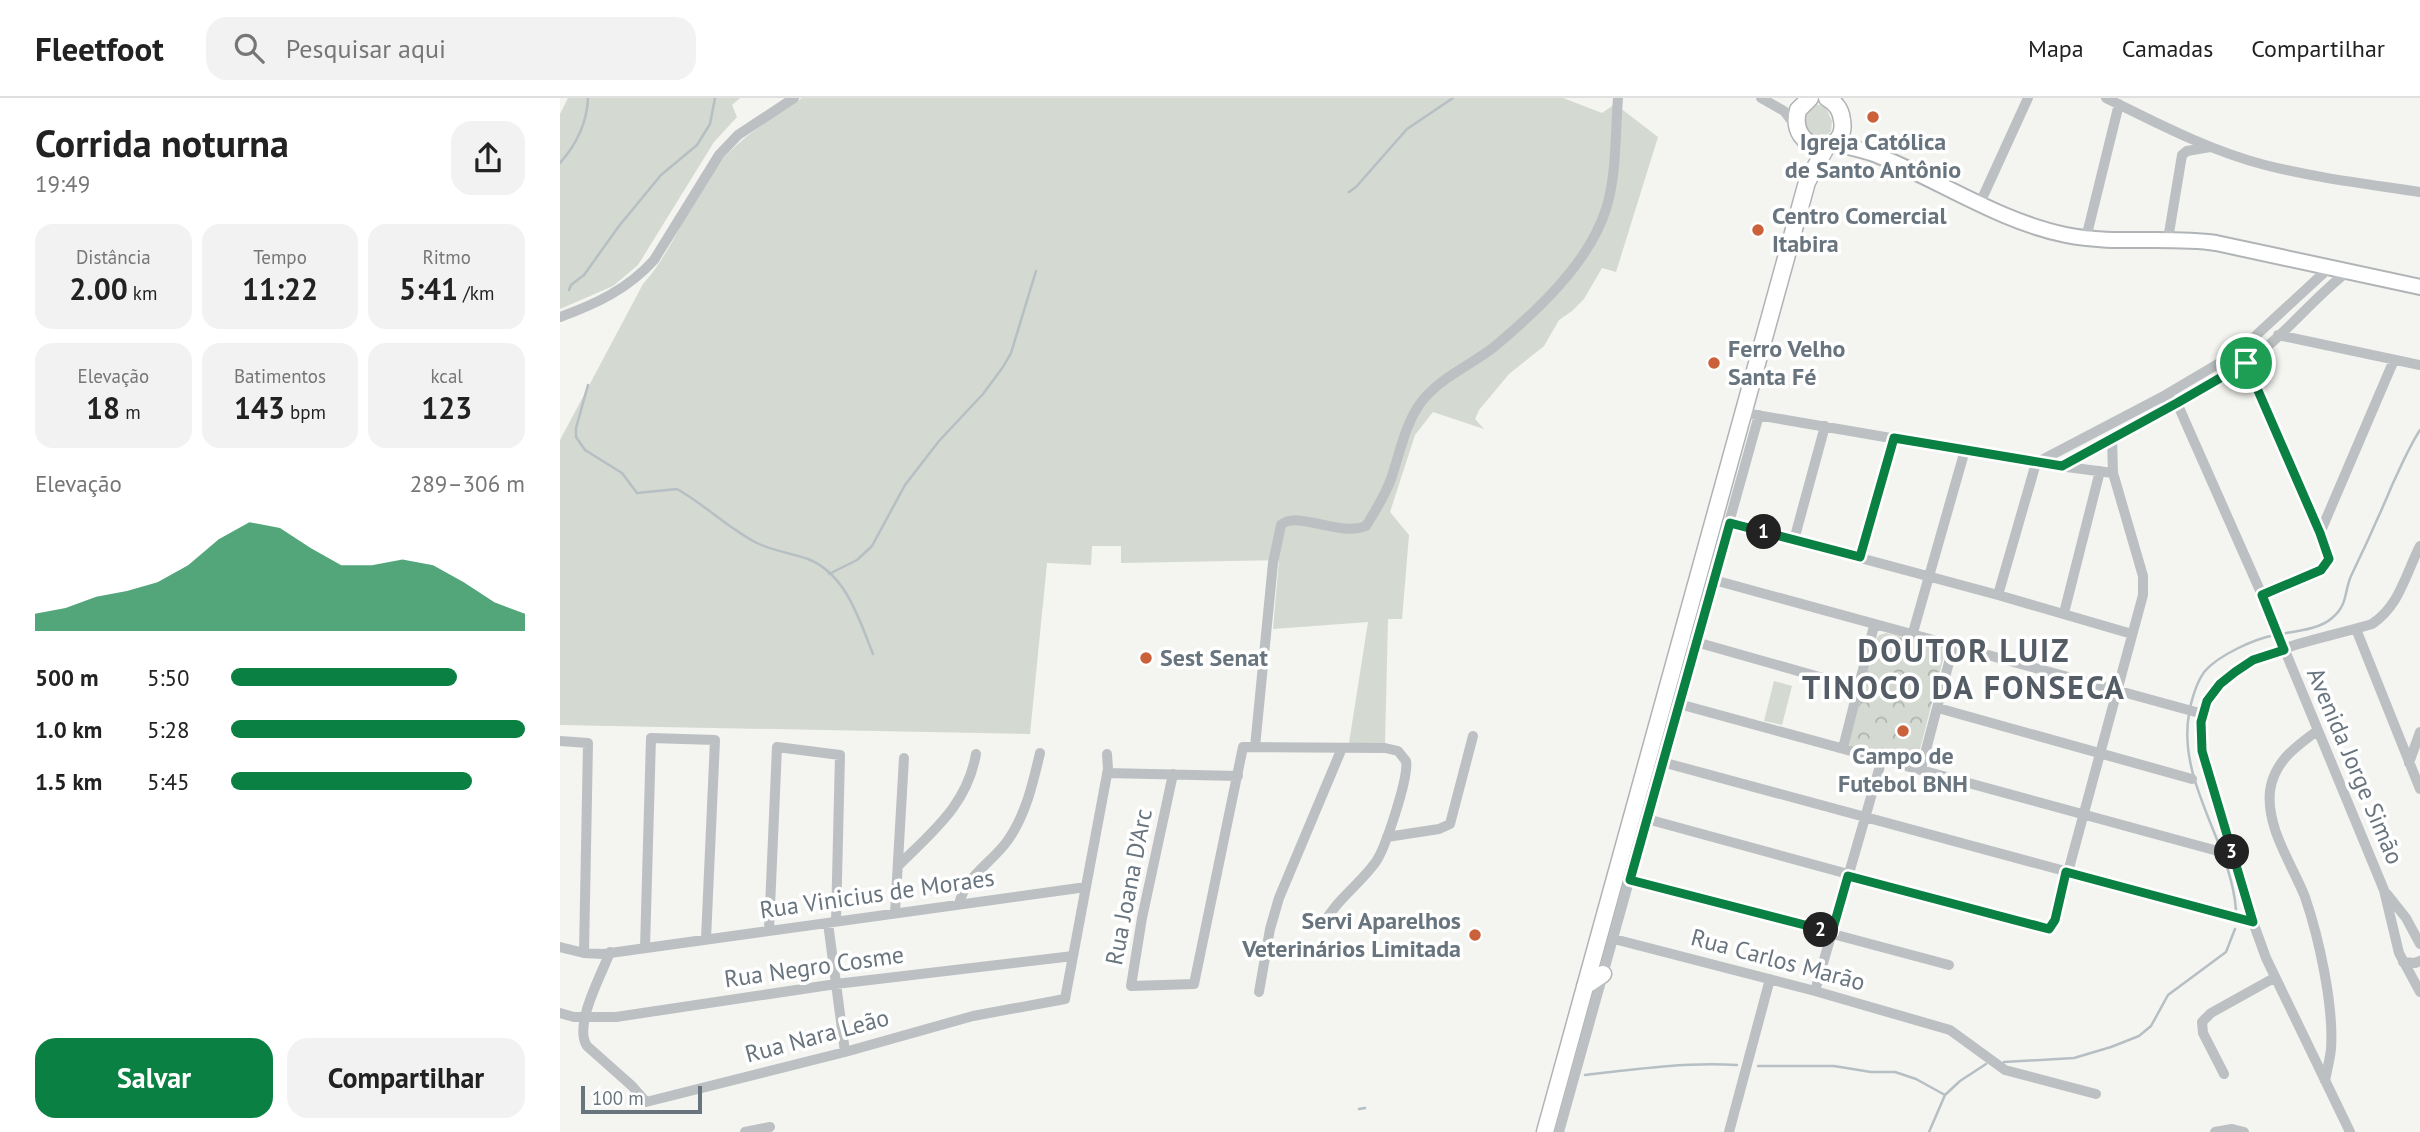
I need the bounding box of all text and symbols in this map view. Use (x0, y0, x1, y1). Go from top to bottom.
search box (206, 17, 696, 80)
text: Fleetfoot (35, 27, 164, 70)
icon: search (230, 29, 268, 67)
text: Pesquisar aqui (286, 32, 446, 65)
text: Mapa (2028, 33, 2084, 64)
text: Camadas (2122, 33, 2213, 64)
text: Compartilhar (2251, 33, 2385, 64)
marker: Igreja Católica de Santo Antônio (1865, 109, 1881, 125)
text: Corrida noturna (35, 118, 289, 167)
button: share (451, 121, 525, 195)
place label: Igreja Católica de Santo Antônio (1785, 126, 1961, 185)
text: 19:49 (35, 169, 90, 198)
place label: Centro Comercial Itabira (1772, 200, 1947, 259)
marker: Centro Comercial Itabira (1750, 222, 1766, 238)
text: Distância (76, 245, 151, 269)
text: Tempo (253, 245, 307, 269)
text: Ritmo (422, 245, 471, 269)
text: 2.00 (69, 269, 128, 308)
text: 11:22 (242, 269, 318, 308)
text: 5:41 (399, 269, 458, 308)
text: km (128, 281, 157, 305)
text: /km (458, 281, 494, 305)
place label: Ferro Velho Santa Fé (1728, 333, 1845, 392)
pin (2216, 333, 2276, 393)
icon: arrive (2227, 344, 2265, 382)
marker: Ferro Velho Santa Fé (1706, 355, 1722, 371)
text: Elevação (77, 364, 149, 388)
text: Batimentos (234, 364, 326, 388)
text: kcal (430, 364, 463, 388)
text: 18 (86, 388, 120, 427)
text: 143 (234, 388, 285, 427)
text: 123 (421, 388, 472, 427)
text: m (120, 400, 141, 424)
text: bpm (285, 400, 326, 424)
text: Elevação (35, 469, 122, 498)
text: 289–306 m (410, 469, 525, 498)
pin: 1 (1746, 514, 1782, 550)
text: 1 (1758, 519, 1769, 543)
district label: DOUTOR LUIZ TINOCO DA FONSECA (1802, 629, 2126, 708)
place label: Sest Senat (1160, 642, 1268, 673)
marker: Sest Senat (1138, 650, 1154, 666)
text: 500 m (35, 663, 98, 692)
text: 5:50 (147, 663, 190, 692)
street label: Avenida Jorge Simão (2300, 663, 2411, 869)
text: 1.0 km (35, 715, 102, 744)
text: 5:28 (147, 715, 190, 744)
marker: Campo de Futebol BNH (1895, 723, 1911, 739)
place label: Campo de Futebol BNH (1838, 740, 1968, 799)
text: 1.5 km (35, 767, 102, 796)
text: 5:45 (147, 767, 190, 796)
street label: Rua Joana D'Arc (1098, 806, 1159, 968)
pin: 3 (2214, 834, 2250, 870)
text: 3 (2226, 839, 2237, 863)
street label: Rua Vinicius de Moraes (758, 862, 996, 925)
place label: Servi Aparelhos Veterinários Limitada (1241, 905, 1461, 964)
pin: 2 (1804, 912, 1838, 948)
text: 2 (1815, 917, 1826, 941)
street label: Rua Carlos Marão (1688, 921, 1869, 998)
marker: Servi Aparelhos Veterinários Limitada (1467, 927, 1483, 943)
street label: Rua Negro Cosme (722, 939, 906, 994)
street label: Rua Nara Leão (741, 1001, 892, 1070)
button: Salvar (35, 1038, 273, 1118)
button: Compartilhar (287, 1038, 525, 1118)
scale bar (581, 1083, 702, 1115)
text: 100 m (592, 1086, 644, 1110)

